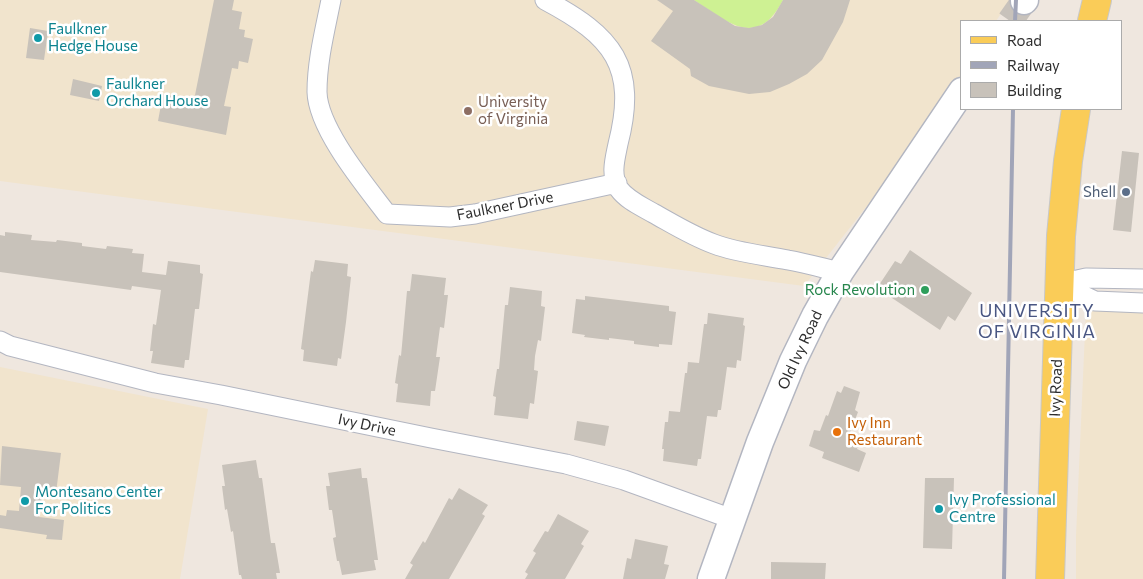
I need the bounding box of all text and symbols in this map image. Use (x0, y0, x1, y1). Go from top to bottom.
place label: Faulkner Hedge House (48, 20, 138, 55)
legend (960, 20, 1123, 110)
text: Road (1007, 31, 1042, 49)
marker: Faulkner Hedge House (32, 32, 44, 44)
text: Railway (1007, 56, 1060, 74)
place label: Faulkner Orchard House (106, 75, 208, 110)
text: Building (1007, 81, 1062, 99)
marker: Faulkner Orchard House (90, 87, 102, 99)
place label: University of Virginia (478, 93, 548, 128)
marker: University of Virginia (462, 105, 474, 117)
place label: Shell (1083, 183, 1116, 201)
marker: Shell (1120, 186, 1132, 198)
street label: Faulkner Drive (455, 188, 555, 224)
place label: Rock Revolution (805, 281, 915, 299)
marker: Rock Revolution (919, 284, 931, 296)
district label: UNIVERSITY OF VIRGINIA (977, 300, 1097, 342)
street label: Old Ivy Road (774, 308, 826, 392)
street label: Ivy Road (1046, 359, 1066, 417)
street label: Ivy Drive (336, 410, 398, 440)
place label: Ivy Inn Restaurant (847, 414, 922, 449)
marker: Ivy Inn Restaurant (831, 426, 843, 438)
place label: Montesano Center For Politics (35, 483, 163, 518)
place label: Ivy Professional Centre (949, 491, 1056, 526)
marker: Montesano Center For Politics (19, 495, 31, 507)
marker: Ivy Professional Centre (933, 503, 945, 515)

